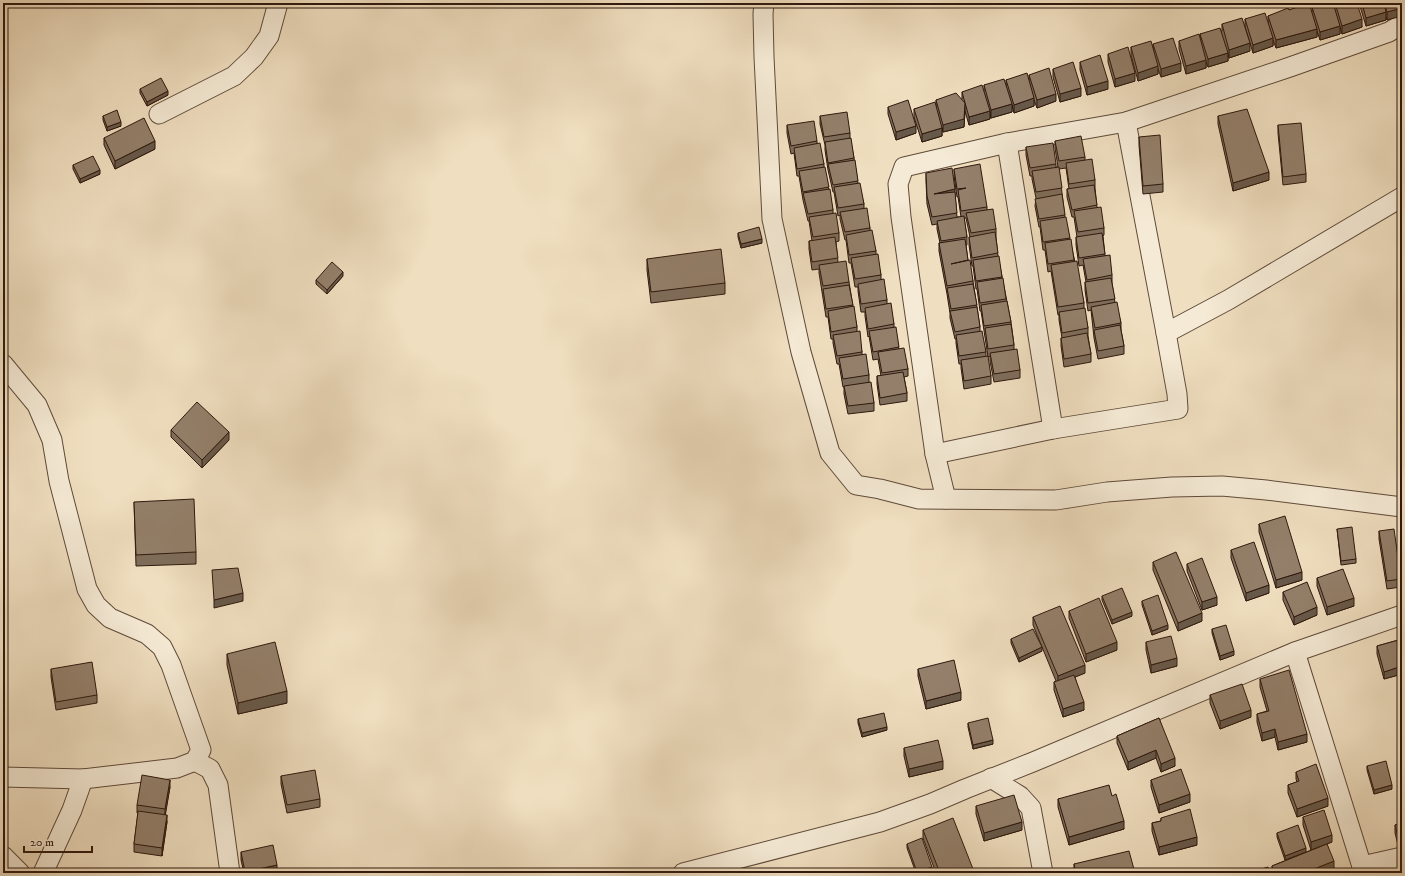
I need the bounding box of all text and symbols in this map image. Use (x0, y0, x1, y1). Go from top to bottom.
scale bar (24, 828, 92, 854)
text: 20 m (30, 835, 54, 850)

